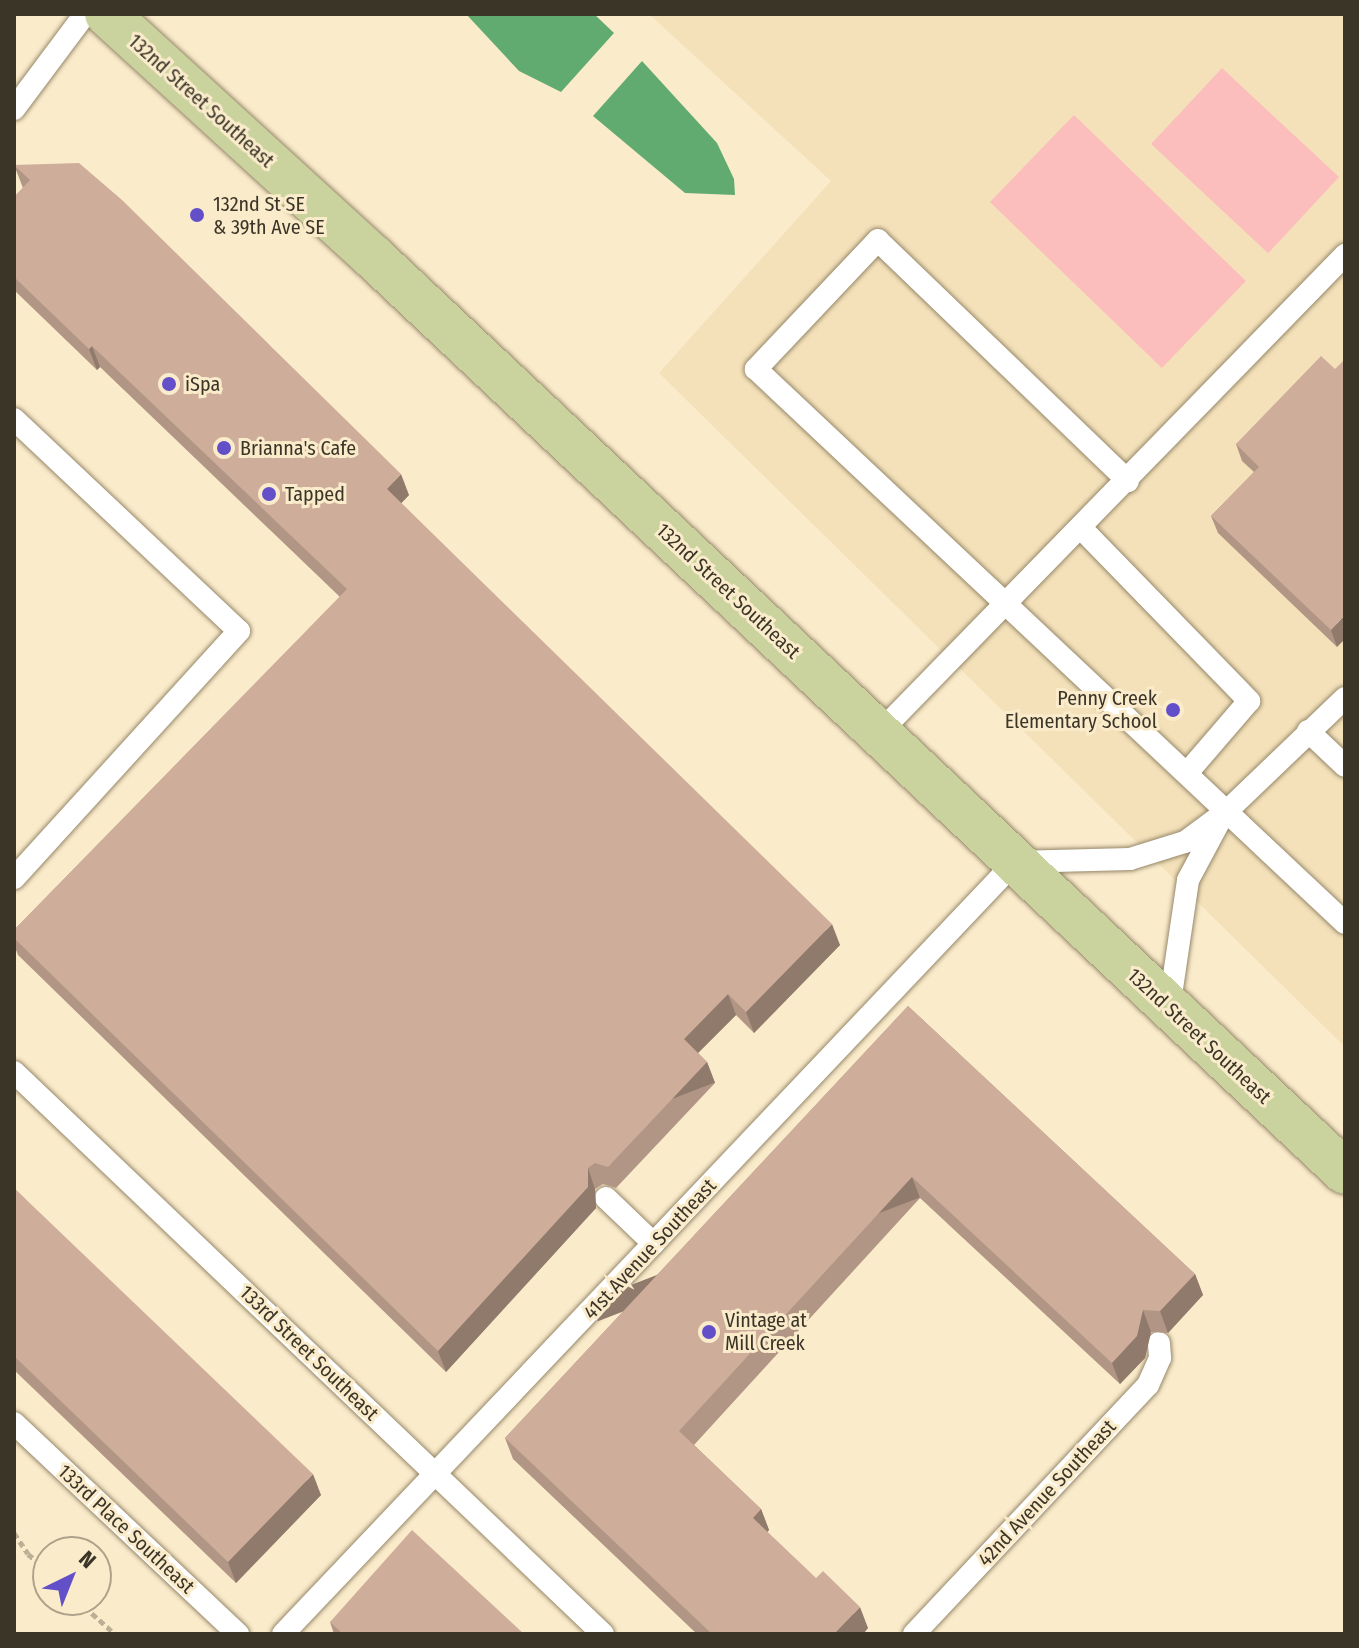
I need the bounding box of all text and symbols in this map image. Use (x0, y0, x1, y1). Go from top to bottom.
street label: 132nd Street Southeast (123, 29, 279, 173)
place label: 132nd St SE & 39th Ave SE (213, 192, 325, 239)
marker: 132nd St SE & 39th Ave SE (188, 206, 206, 224)
place label: iSpa (185, 372, 220, 396)
marker: iSpa (160, 375, 178, 393)
place label: Brianna's Cafe (240, 436, 356, 460)
marker: Brianna's Cafe (215, 439, 233, 457)
place label: Tapped (285, 482, 345, 506)
marker: Tapped (260, 485, 278, 503)
street label: 132nd Street Southeast (651, 518, 805, 664)
place label: Penny Creek Elementary School (1005, 686, 1157, 733)
marker: Penny Creek Elementary School (1164, 701, 1182, 719)
street label: 132nd Street Southeast (1122, 963, 1276, 1109)
street label: 41st Avenue Southeast (579, 1174, 721, 1324)
street label: 133rd Street Southeast (234, 1280, 384, 1426)
place label: Vintage at Mill Creek (725, 1308, 807, 1355)
marker: Vintage at Mill Creek (700, 1323, 718, 1341)
street label: 42nd Avenue Southeast (973, 1415, 1121, 1571)
street label: 133rd Place Southeast (53, 1459, 199, 1599)
north arrow (32, 1536, 112, 1616)
text: N (73, 1545, 101, 1574)

